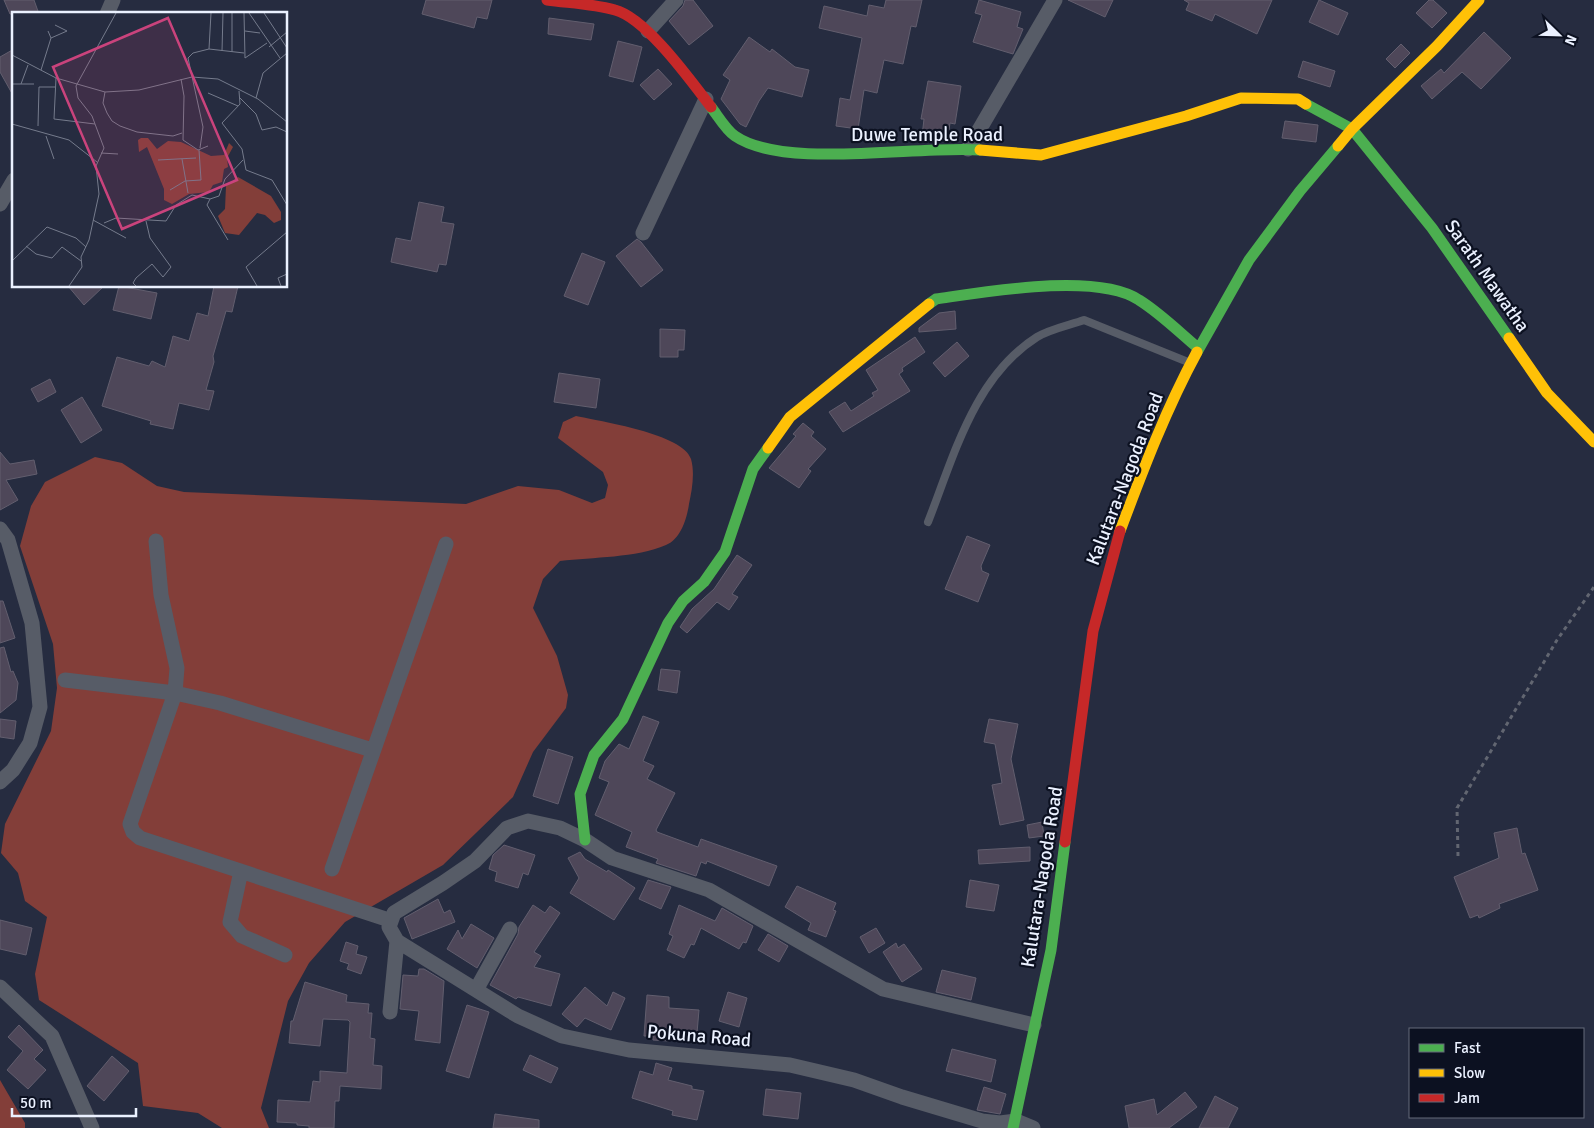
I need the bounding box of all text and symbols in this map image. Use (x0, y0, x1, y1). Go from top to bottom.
north arrow (1534, 10, 1584, 60)
inset map (12, 12, 288, 288)
text: N (1561, 32, 1580, 48)
street label: Duwe Temple Road (851, 123, 1003, 147)
street label: Sarath Mawatha (1439, 215, 1535, 337)
street label: Kalutara-Nagoda Road (1081, 389, 1169, 569)
street label: Kalutara-Nagoda Road (1016, 785, 1068, 969)
street label: Pokuna Road (646, 1019, 752, 1053)
legend (1409, 1028, 1584, 1118)
text: Fast (1454, 1039, 1481, 1057)
text: Slow (1454, 1064, 1485, 1082)
scale bar (12, 1086, 136, 1118)
text: Jam (1454, 1089, 1480, 1107)
text: 50 m (20, 1094, 51, 1112)

